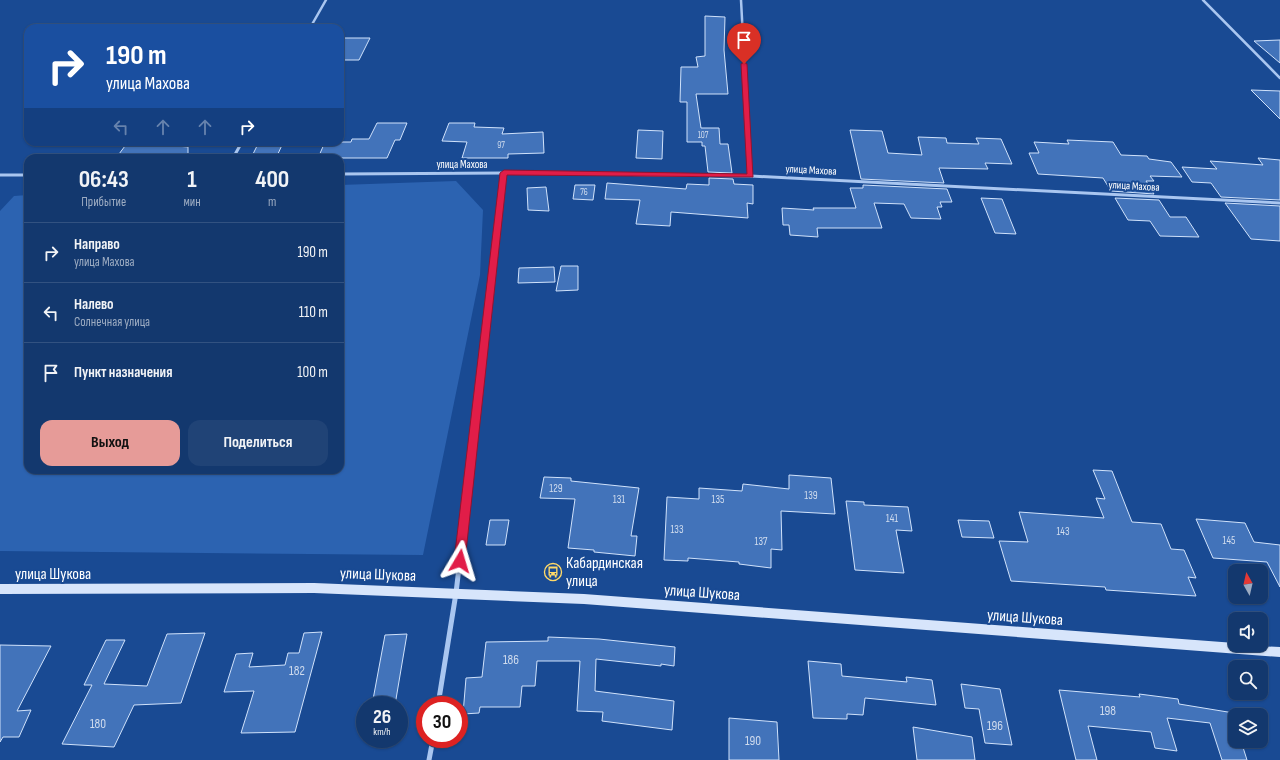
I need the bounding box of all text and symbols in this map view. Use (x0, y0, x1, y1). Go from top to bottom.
pin (727, 23, 761, 64)
icon: arrive (733, 29, 755, 51)
text: 190 m (106, 39, 167, 72)
icon: right (40, 40, 92, 92)
text: улица Махова (106, 73, 190, 94)
icon: left (110, 116, 132, 138)
icon: ahead (152, 116, 174, 138)
icon: ahead (194, 116, 216, 138)
icon: right (236, 116, 258, 138)
house number: 107 (698, 130, 709, 141)
house number: 97 (497, 140, 505, 151)
street label: улица Махова (436, 158, 488, 171)
street label: улица Махова (785, 162, 837, 178)
text: 06:43 (79, 165, 129, 194)
text: 1 (187, 165, 197, 194)
text: 400 (255, 165, 289, 194)
street label: улица Махова (1108, 178, 1160, 194)
house number: 76 (580, 187, 588, 198)
text: Прибытие (81, 194, 126, 210)
text: мин (183, 194, 201, 210)
text: m (268, 194, 276, 210)
text: Направо (74, 235, 120, 254)
icon: right (40, 242, 62, 264)
text: 190 m (297, 243, 328, 262)
text: улица Махова (74, 254, 135, 270)
text: Налево (74, 295, 114, 314)
icon: left (40, 302, 62, 324)
text: 110 m (299, 303, 328, 322)
text: Солнечная улица (74, 314, 150, 330)
icon: arrive (40, 362, 62, 384)
text: Пункт назначения (74, 363, 172, 382)
text: 100 m (297, 363, 328, 382)
button: Выход (40, 420, 180, 466)
button: Поделиться (188, 420, 328, 466)
house number: 129 (549, 482, 563, 495)
house number: 139 (804, 489, 818, 502)
house number: 131 (613, 493, 625, 506)
house number: 135 (712, 493, 724, 506)
house number: 141 (886, 512, 898, 525)
house number: 133 (670, 523, 684, 536)
house number: 143 (1056, 525, 1070, 538)
house number: 145 (1223, 534, 1235, 547)
house number: 137 (755, 535, 768, 548)
position arrow (439, 540, 481, 582)
place label: Кабардинская улица (566, 554, 643, 591)
bus stop icon: Кабардинская улица (543, 562, 563, 582)
street label: улица Шукова (340, 564, 416, 586)
north arrow (1228, 564, 1268, 604)
map controls (1228, 564, 1268, 748)
street label: улица Шукова (15, 565, 91, 584)
street label: улица Шукова (663, 581, 741, 605)
street label: улица Шукова (986, 606, 1064, 630)
button: sound (1228, 612, 1268, 652)
house number: 186 (503, 652, 519, 668)
button: search (1228, 660, 1268, 700)
house number: 182 (289, 663, 305, 679)
speed limit sign: 30 (416, 696, 468, 748)
house number: 198 (1100, 703, 1116, 719)
text: 26 (373, 705, 391, 729)
button: layers (1228, 708, 1268, 748)
house number: 180 (90, 716, 106, 732)
house number: 196 (987, 718, 1003, 734)
text: km/h (373, 726, 391, 738)
house number: 190 (745, 733, 761, 749)

